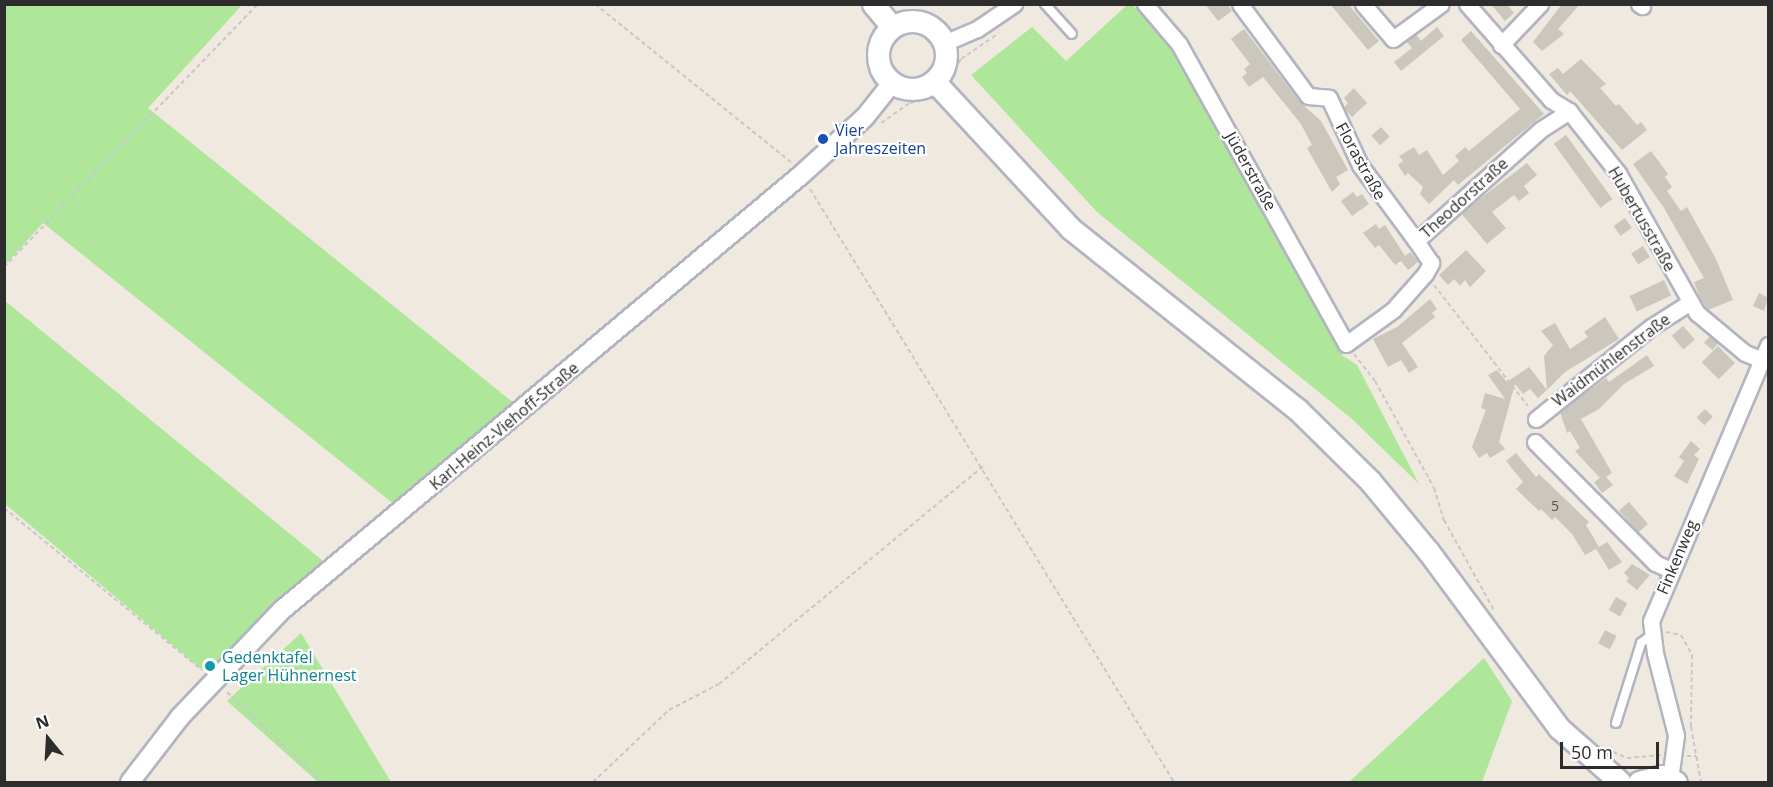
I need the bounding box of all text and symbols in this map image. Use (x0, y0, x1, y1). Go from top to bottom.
street label: Florastraße (1332, 119, 1390, 203)
place label: Vier Jahreszeiten (835, 120, 926, 158)
street label: Jüderstraße (1221, 128, 1281, 214)
marker: Vier Jahreszeiten (816, 132, 830, 146)
street label: Theodorstraße (1416, 154, 1512, 242)
street label: Hubertusstraße (1604, 163, 1680, 275)
street label: Waidmühlenstraße (1548, 309, 1674, 411)
street label: Karl-Heinz-Viehoff-Straße (426, 358, 582, 494)
house number: 5 (1551, 498, 1559, 514)
street label: Finkenweg (1653, 517, 1701, 597)
place label: Gedenktafel Lager Hühnernest (222, 647, 356, 685)
marker: Gedenktafel Lager Hühnernest (203, 659, 217, 673)
north arrow (18, 709, 78, 769)
text: N (33, 709, 52, 734)
scale bar (1563, 730, 1662, 768)
text: 50 m (1571, 740, 1613, 764)

